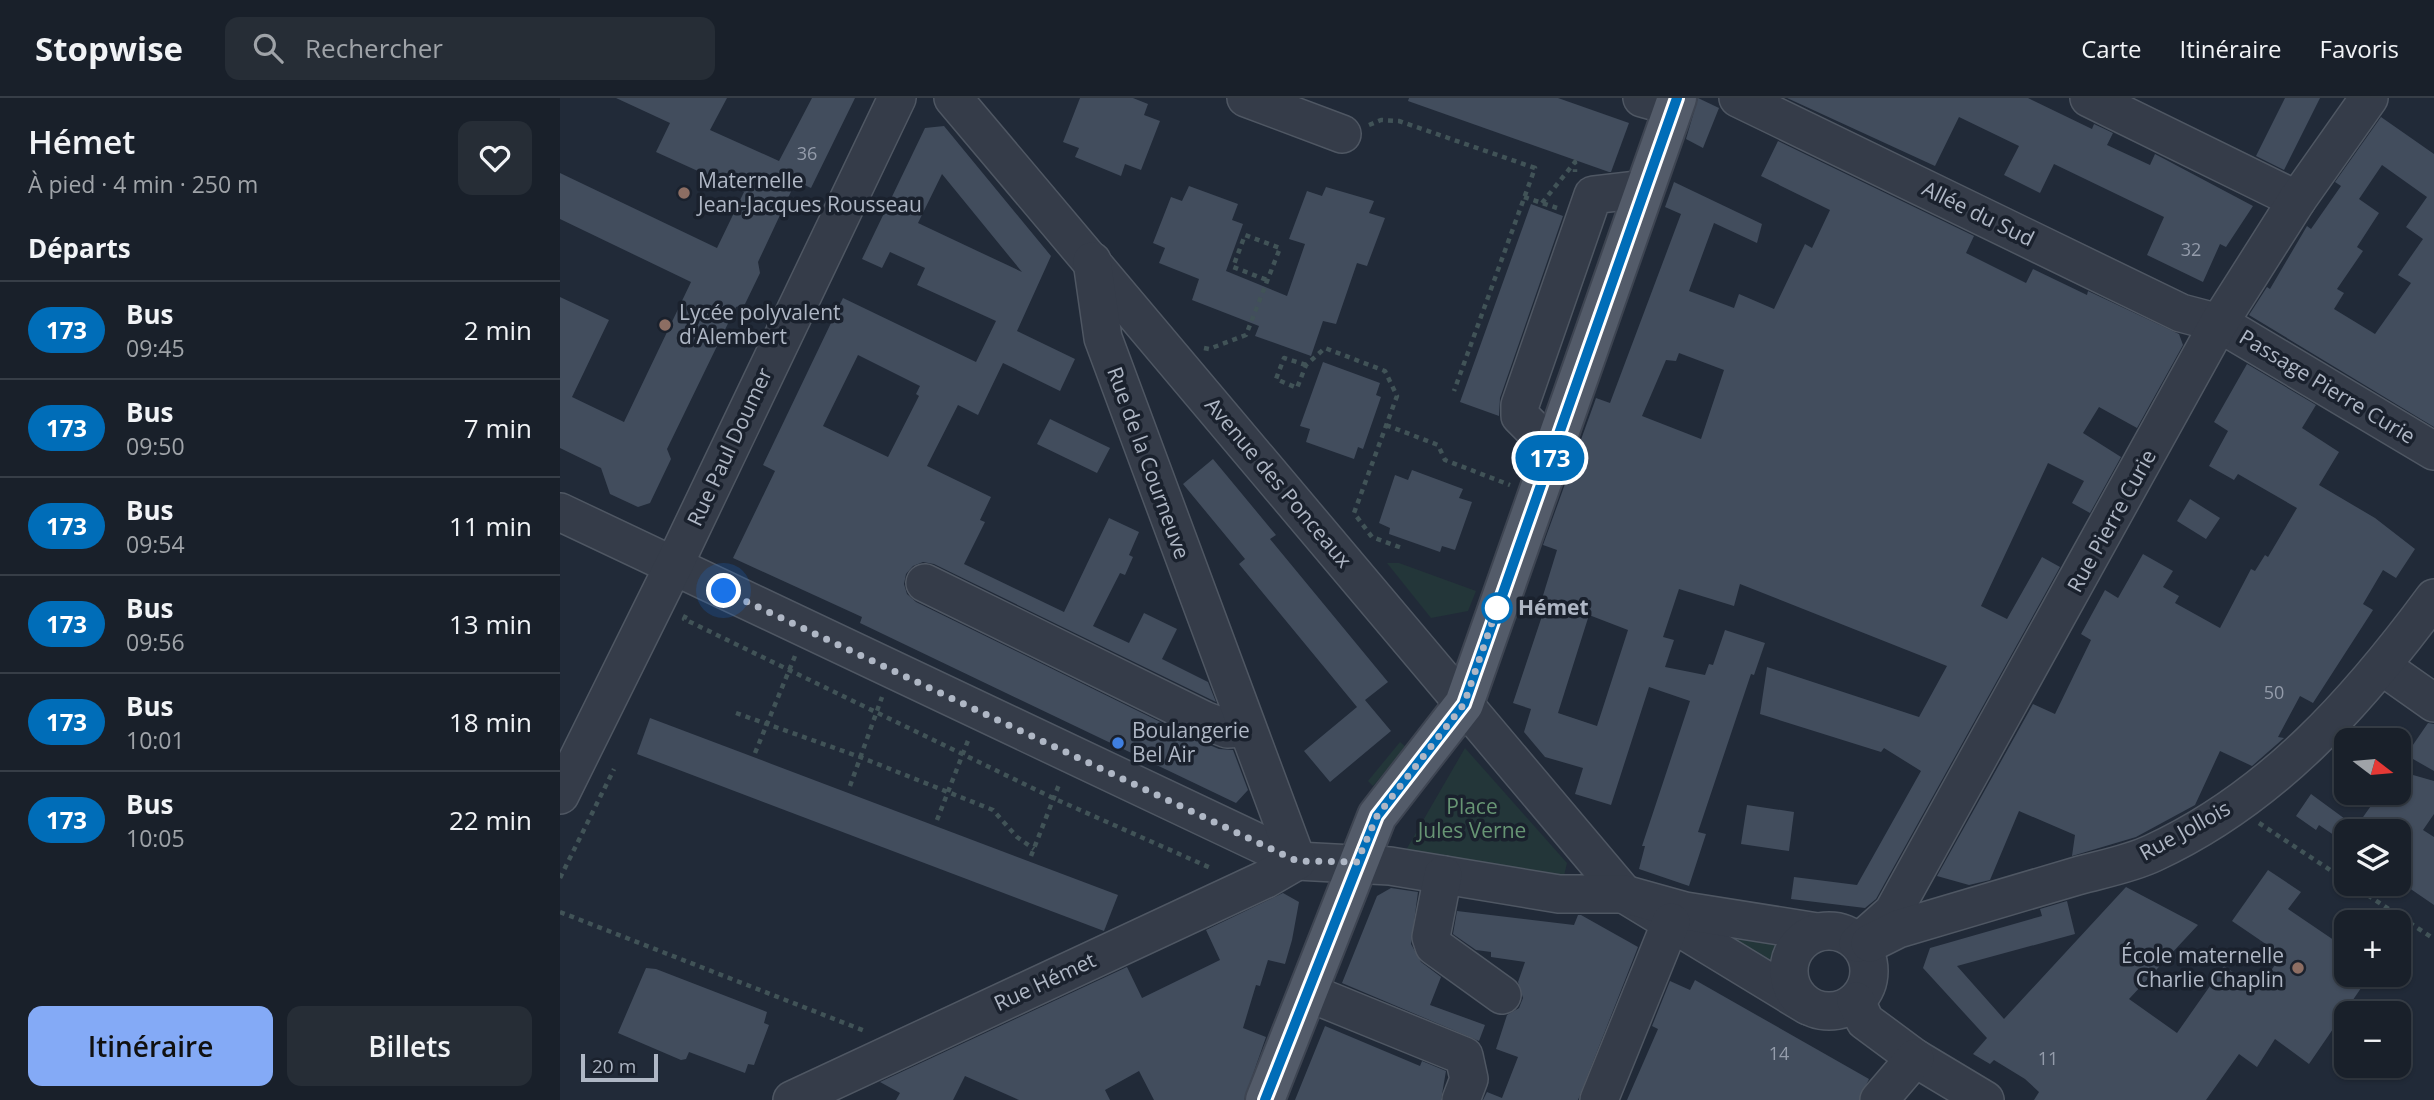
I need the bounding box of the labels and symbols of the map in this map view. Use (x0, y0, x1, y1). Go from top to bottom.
house number: 36 (797, 141, 817, 165)
place label: Maternelle Jean-Jacques Rousseau (696, 166, 922, 218)
street label: Allée du Sud (1918, 174, 2039, 252)
marker: Maternelle Jean-Jacques Rousseau (676, 185, 692, 201)
house number: 32 (2181, 237, 2201, 261)
place label: Lycée polyvalent d'Alembert (679, 298, 841, 350)
marker: Lycée polyvalent d'Alembert (657, 317, 673, 333)
street label: Passage Pierre Curie (2234, 322, 2421, 450)
street label: Rue Paul Doumer (680, 363, 778, 530)
street label: Rue de la Courneuve (1101, 363, 1197, 563)
street label: Avenue des Ponceaux (1199, 391, 1358, 573)
line badge: 173 (1510, 435, 1590, 481)
street label: Rue Pierre Curie (2060, 444, 2162, 597)
your location (706, 573, 741, 608)
marker: Hémet (1482, 593, 1512, 623)
place label: Hémet (1518, 593, 1589, 621)
house number: 50 (2264, 680, 2284, 704)
place label: Boulangerie Bel Air (1132, 716, 1250, 768)
north arrow (2334, 728, 2412, 805)
marker: Boulangerie Bel Air (1110, 735, 1126, 751)
park label: Place Jules Verne (1416, 792, 1526, 844)
street label: Rue Jollois (2134, 794, 2235, 867)
place label: École maternelle Charlie Chaplin (2121, 941, 2284, 993)
street label: Rue Hémet (989, 945, 1100, 1017)
marker: École maternelle Charlie Chaplin (2290, 960, 2306, 976)
house number: 14 (1769, 1041, 1789, 1065)
house number: 11 (2038, 1046, 2058, 1070)
scale bar (581, 1051, 658, 1083)

